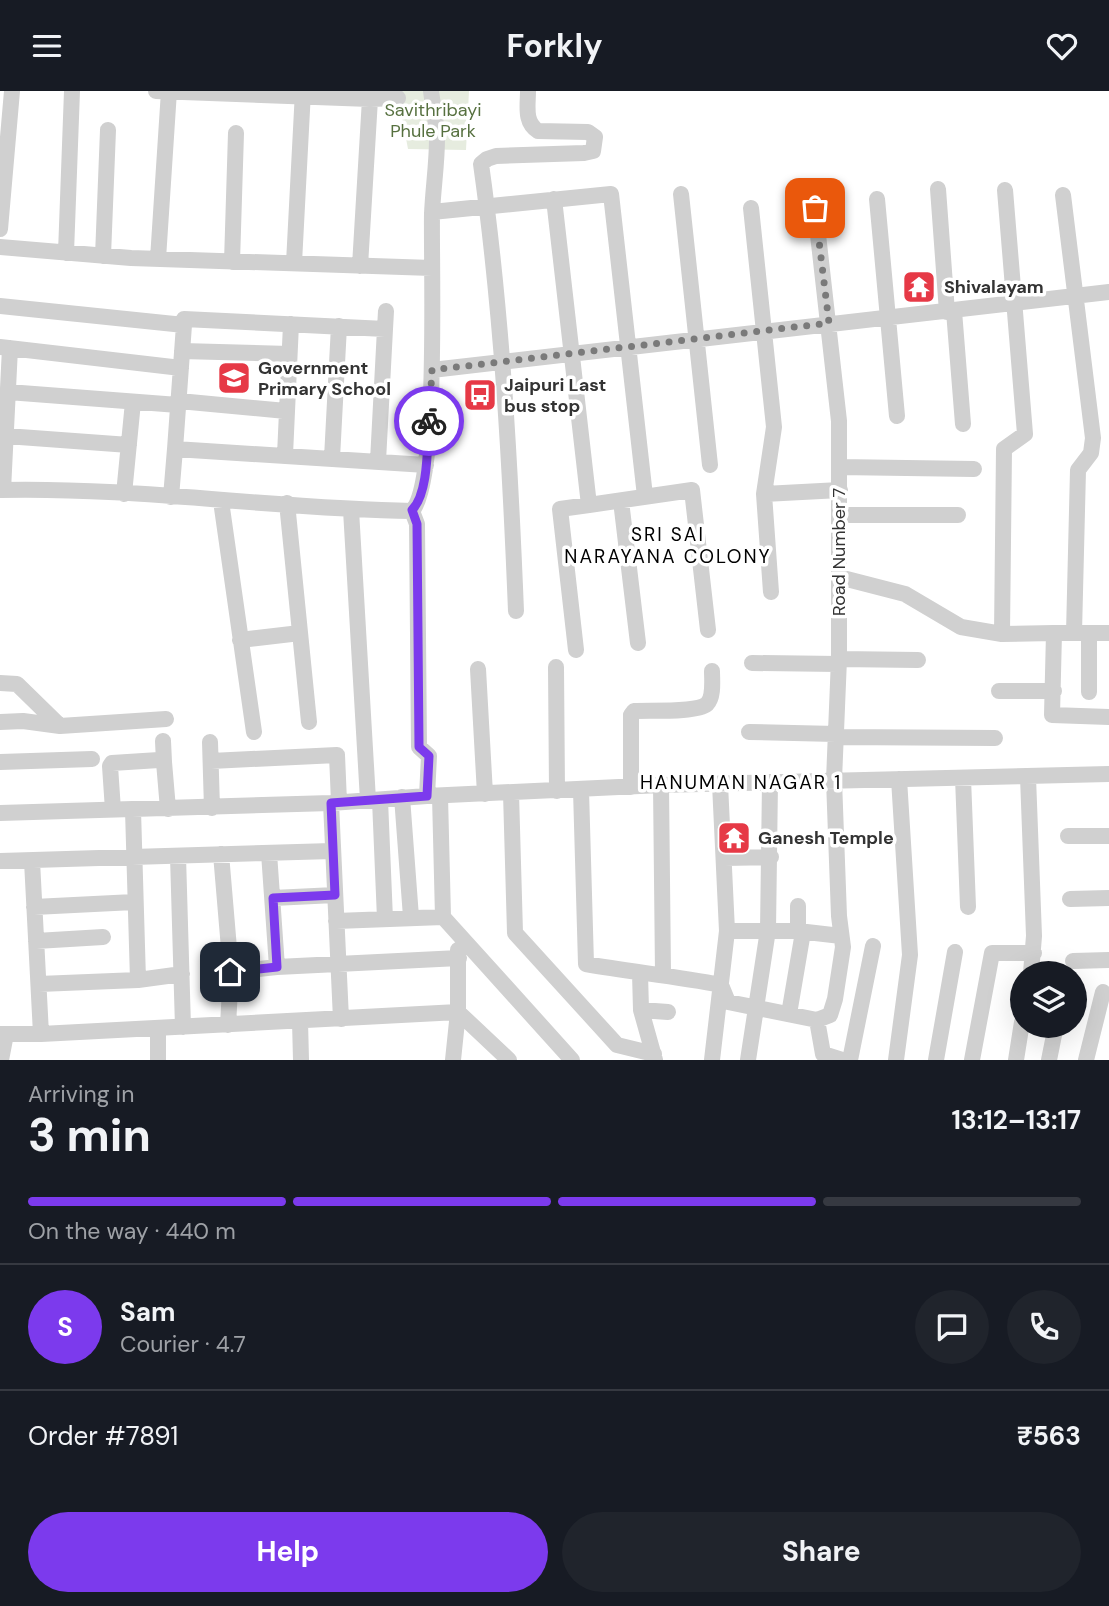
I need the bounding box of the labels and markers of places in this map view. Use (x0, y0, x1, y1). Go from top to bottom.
pin (785, 178, 845, 238)
temple icon: Shivalayam (900, 268, 938, 306)
place label: Shivalayam (944, 275, 1044, 299)
place label: Government Primary School (258, 356, 391, 401)
school or university icon: Government Primary School (215, 359, 253, 397)
place label: Jaipuri Last bus stop (504, 373, 606, 418)
bus stop icon: Jaipuri Last bus stop (461, 376, 499, 414)
temple icon: Ganesh Temple (715, 819, 753, 857)
place label: Ganesh Temple (758, 826, 894, 850)
pin (200, 942, 260, 1002)

